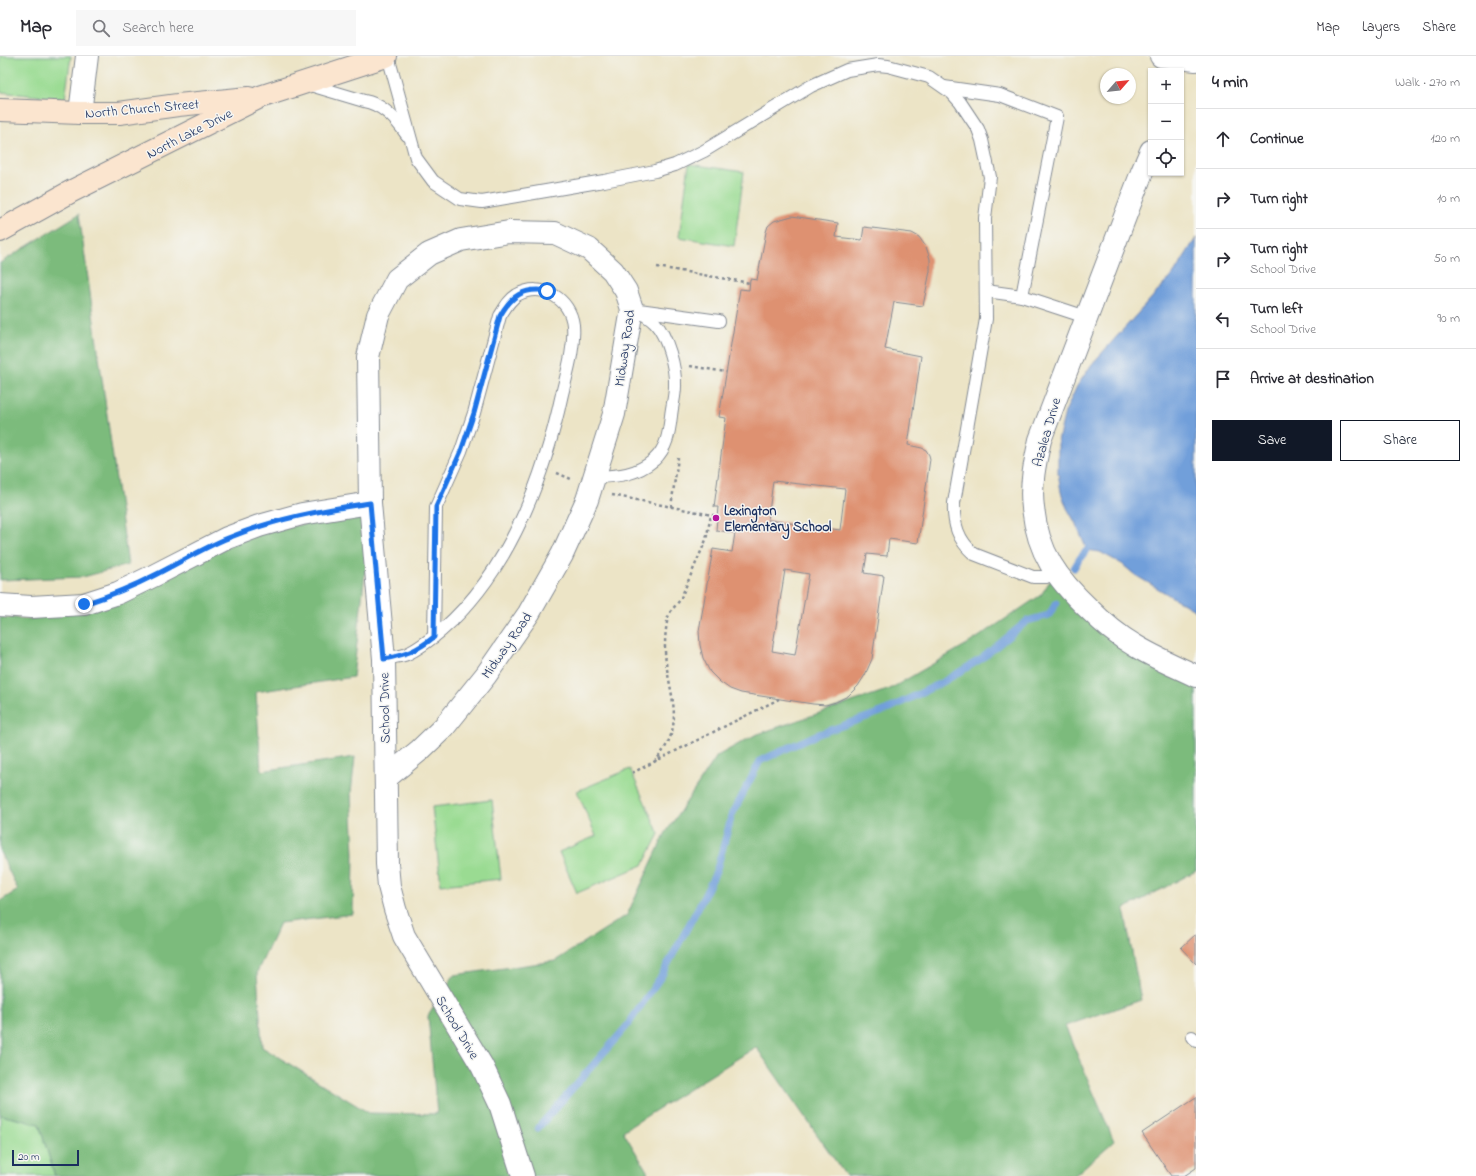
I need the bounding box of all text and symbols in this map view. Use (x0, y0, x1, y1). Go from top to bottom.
search box (76, 10, 356, 46)
text: Map (20, 14, 52, 41)
icon: search (90, 17, 112, 39)
text: Search here (122, 17, 194, 39)
text: Map (1316, 17, 1340, 38)
text: Layers (1362, 17, 1400, 38)
text: Share (1422, 17, 1456, 38)
north arrow (1100, 68, 1136, 104)
map controls (1148, 68, 1184, 176)
button: + (1148, 68, 1184, 104)
text: 4 min (1212, 70, 1248, 95)
text: Walk · 270 m (1395, 73, 1460, 92)
street label: North Church Street (84, 94, 200, 125)
street label: North Lake Drive (143, 103, 237, 165)
button: − (1148, 104, 1184, 140)
icon: ahead (1212, 128, 1234, 150)
text: Continue (1250, 128, 1304, 150)
text: 120 m (1430, 129, 1460, 148)
button: locate (1148, 140, 1184, 176)
icon: right (1212, 188, 1234, 210)
text: Turn right (1250, 188, 1308, 210)
text: 10 m (1437, 189, 1460, 208)
text: Turn right (1250, 238, 1308, 260)
icon: right (1212, 248, 1234, 270)
text: 50 m (1434, 249, 1460, 268)
text: School Drive (1250, 260, 1316, 279)
route start (538, 282, 556, 300)
text: Turn left (1250, 298, 1303, 320)
street label: Midway Road (610, 308, 642, 388)
icon: left (1212, 308, 1234, 330)
text: 90 m (1437, 309, 1460, 328)
text: School Drive (1250, 320, 1316, 339)
icon: arrive (1212, 368, 1234, 390)
text: Arrive at destination (1250, 368, 1374, 390)
street label: Azalea Drive (1028, 395, 1068, 469)
button: Save (1212, 420, 1332, 461)
button: Share (1340, 420, 1460, 461)
place label: Lexington Elementary School (724, 501, 832, 540)
marker: Lexington Elementary School (711, 513, 721, 523)
route end (75, 595, 93, 613)
street label: Midway Road (476, 608, 539, 684)
street label: School Drive (374, 672, 397, 744)
street label: School Drive (429, 992, 484, 1064)
scale bar (12, 1148, 79, 1167)
text: 20 m (18, 1149, 40, 1165)

